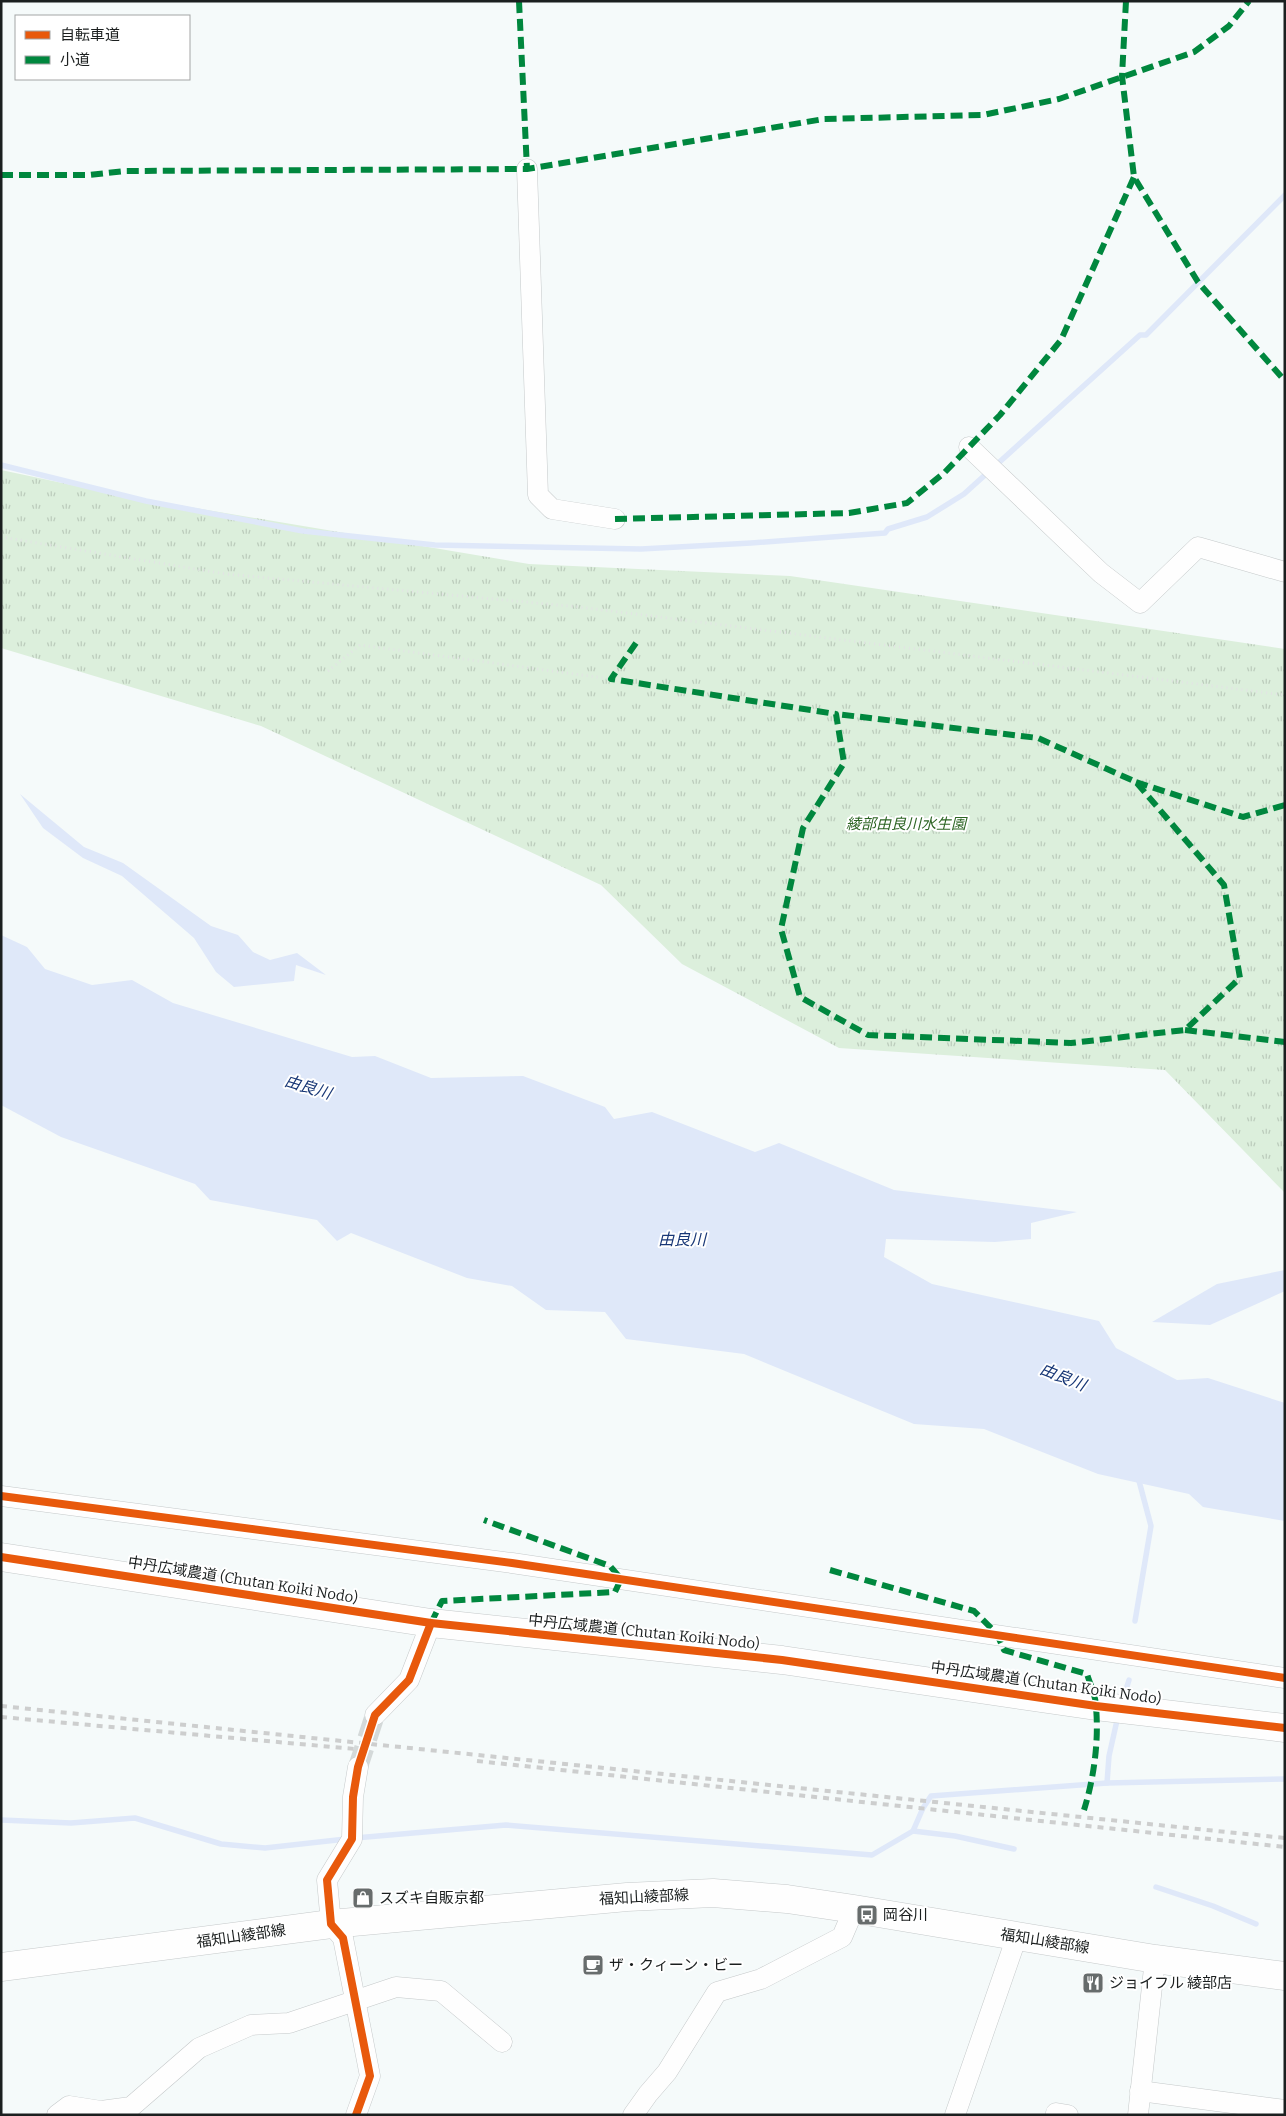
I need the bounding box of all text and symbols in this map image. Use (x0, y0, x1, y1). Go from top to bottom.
legend (15, 15, 190, 80)
text: 自転車道 (60, 26, 120, 44)
text: 小道 (60, 51, 90, 69)
park label: 綾部由良川水生園 (846, 815, 968, 833)
water label: 由良川 (282, 1071, 336, 1104)
water label: 由良川 (658, 1230, 708, 1249)
water label: 由良川 (1037, 1359, 1091, 1396)
street label: 中丹広域農道 (Chutan Koiki Nodo) (127, 1553, 359, 1607)
street label: 中丹広域農道 (Chutan Koiki Nodo) (527, 1611, 761, 1653)
street label: 中丹広域農道 (Chutan Koiki Nodo) (930, 1658, 1162, 1708)
shop icon: スズキ自販京都 (351, 1886, 375, 1910)
street label: 福知山綾部線 (599, 1886, 689, 1908)
place label: スズキ自販京都 (379, 1889, 484, 1907)
bus stop icon: 岡谷川 (855, 1903, 879, 1927)
place label: 岡谷川 (883, 1906, 928, 1924)
street label: 福知山綾部線 (195, 1921, 287, 1951)
street label: 福知山綾部線 (999, 1925, 1091, 1957)
cafe icon: ザ・クィーン・ビー (581, 1953, 605, 1977)
place label: ザ・クィーン・ビー (609, 1956, 743, 1974)
restaurant icon: ジョイフル 綾部店 (1081, 1971, 1105, 1995)
place label: ジョイフル 綾部店 (1109, 1974, 1232, 1992)

